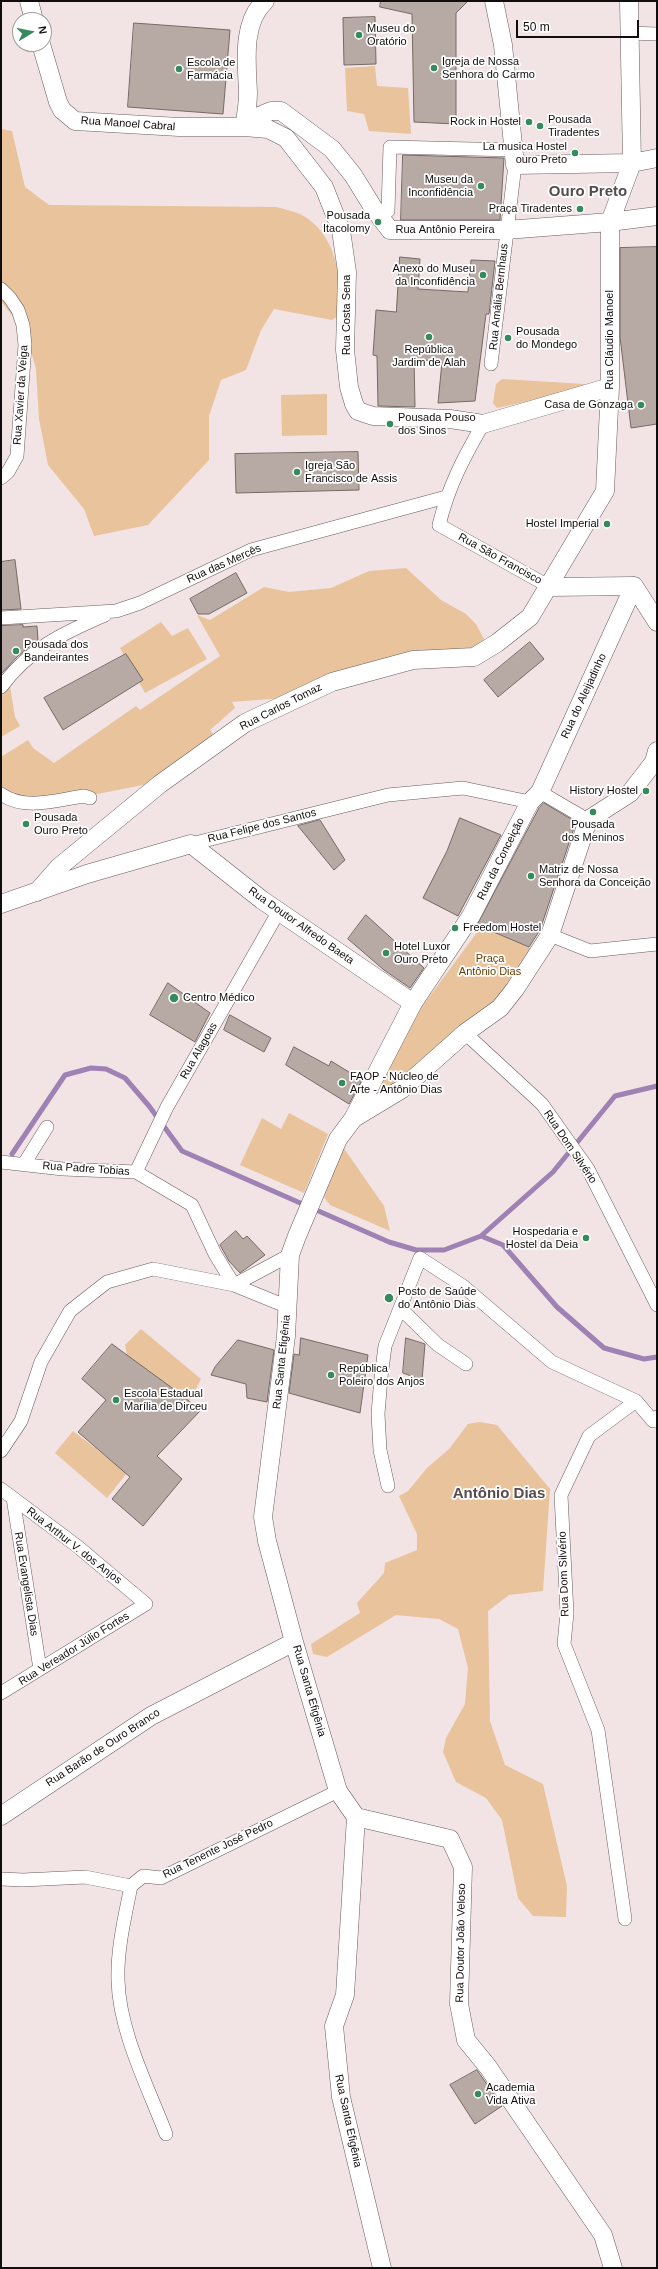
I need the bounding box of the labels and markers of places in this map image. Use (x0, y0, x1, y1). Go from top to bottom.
place label: Museu do Oratório (367, 22, 415, 48)
marker: Museu do Oratório (354, 30, 364, 40)
place label: Igreja de Nossa Senhora do Carmo (442, 55, 535, 81)
place label: Escola de Farmácia (187, 56, 235, 82)
marker: Igreja de Nossa Senhora do Carmo (429, 63, 439, 73)
marker: Escola de Farmácia (174, 64, 184, 74)
place label: Pousada Tiradentes (548, 113, 600, 139)
place label: Rock in Hostel (450, 115, 521, 129)
marker: Rock in Hostel (524, 117, 534, 127)
marker: Pousada Tiradentes (535, 121, 545, 131)
place label: La musica Hostel ouro Preto (483, 140, 567, 166)
marker: La musica Hostel ouro Preto (570, 148, 580, 158)
place label: Museu da Inconfidência (408, 173, 473, 199)
marker: Museu da Inconfidência (476, 181, 486, 191)
place label: Praça Tiradentes (489, 202, 572, 216)
marker: Praça Tiradentes (575, 204, 585, 214)
place label: Pousada Itacolomy (323, 209, 370, 235)
marker: Pousada Itacolomy (373, 217, 383, 227)
place label: Anexo do Museu da Inconfidência (392, 262, 475, 288)
marker: Anexo do Museu da Inconfidência (478, 270, 488, 280)
place label: Pousada do Mondego (516, 325, 577, 351)
marker: República Jardim de Alah (424, 332, 434, 342)
marker: Pousada do Mondego (503, 333, 513, 343)
place label: República Jardim de Alah (392, 343, 466, 369)
place label: Casa de Gonzaga (544, 398, 633, 412)
marker: Casa de Gonzaga (636, 400, 646, 410)
place label: Pousada Pouso dos Sinos (398, 411, 476, 437)
marker: Pousada Pouso dos Sinos (385, 419, 395, 429)
place label: Igreja São Francisco de Assis (305, 459, 397, 485)
marker: Igreja São Francisco de Assis (292, 467, 302, 477)
place label: Hostel Imperial (526, 517, 599, 531)
marker: Hostel Imperial (602, 519, 612, 529)
place label: Pousada dos Bandeirantes (24, 638, 89, 664)
marker: Pousada dos Bandeirantes (11, 646, 21, 656)
place label: History Hostel (570, 784, 638, 798)
marker: History Hostel (641, 786, 651, 796)
marker: Pousada dos Meninos (588, 807, 598, 817)
place label: Pousada Ouro Preto (34, 811, 88, 837)
place label: Pousada dos Meninos (562, 818, 624, 844)
marker: Pousada Ouro Preto (21, 819, 31, 829)
place label: Matriz de Nossa Senhora da Conceição (539, 863, 651, 889)
marker: Matriz de Nossa Senhora da Conceição (526, 871, 536, 881)
place label: Freedom Hostel (463, 921, 541, 935)
marker: Freedom Hostel (450, 923, 460, 933)
place label: Hotel Luxor Ouro Preto (394, 940, 450, 966)
marker: Hotel Luxor Ouro Preto (381, 948, 391, 958)
place label: Centro Médico (183, 991, 255, 1005)
marker: Centro Médico (168, 992, 180, 1004)
place label: FAOP - Núcleo de Arte - Antônio Dias (350, 1070, 442, 1096)
marker: FAOP - Núcleo de Arte - Antônio Dias (337, 1078, 347, 1088)
place label: Hospedaria e Hostel da Deia (506, 1225, 578, 1251)
marker: Hospedaria e Hostel da Deia (581, 1233, 591, 1243)
place label: Posto de Saúde do Antônio Dias (398, 1285, 476, 1311)
marker: Posto de Saúde do Antônio Dias (383, 1292, 395, 1304)
place label: República Poleiro dos Anjos (339, 1362, 425, 1388)
marker: República Poleiro dos Anjos (326, 1370, 336, 1380)
place label: Escola Estadual Marília de Dirceu (124, 1387, 207, 1413)
marker: Escola Estadual Marília de Dirceu (111, 1395, 121, 1405)
place label: Academia Vida Ativa (486, 2081, 535, 2107)
marker: Academia Vida Ativa (473, 2089, 483, 2099)

